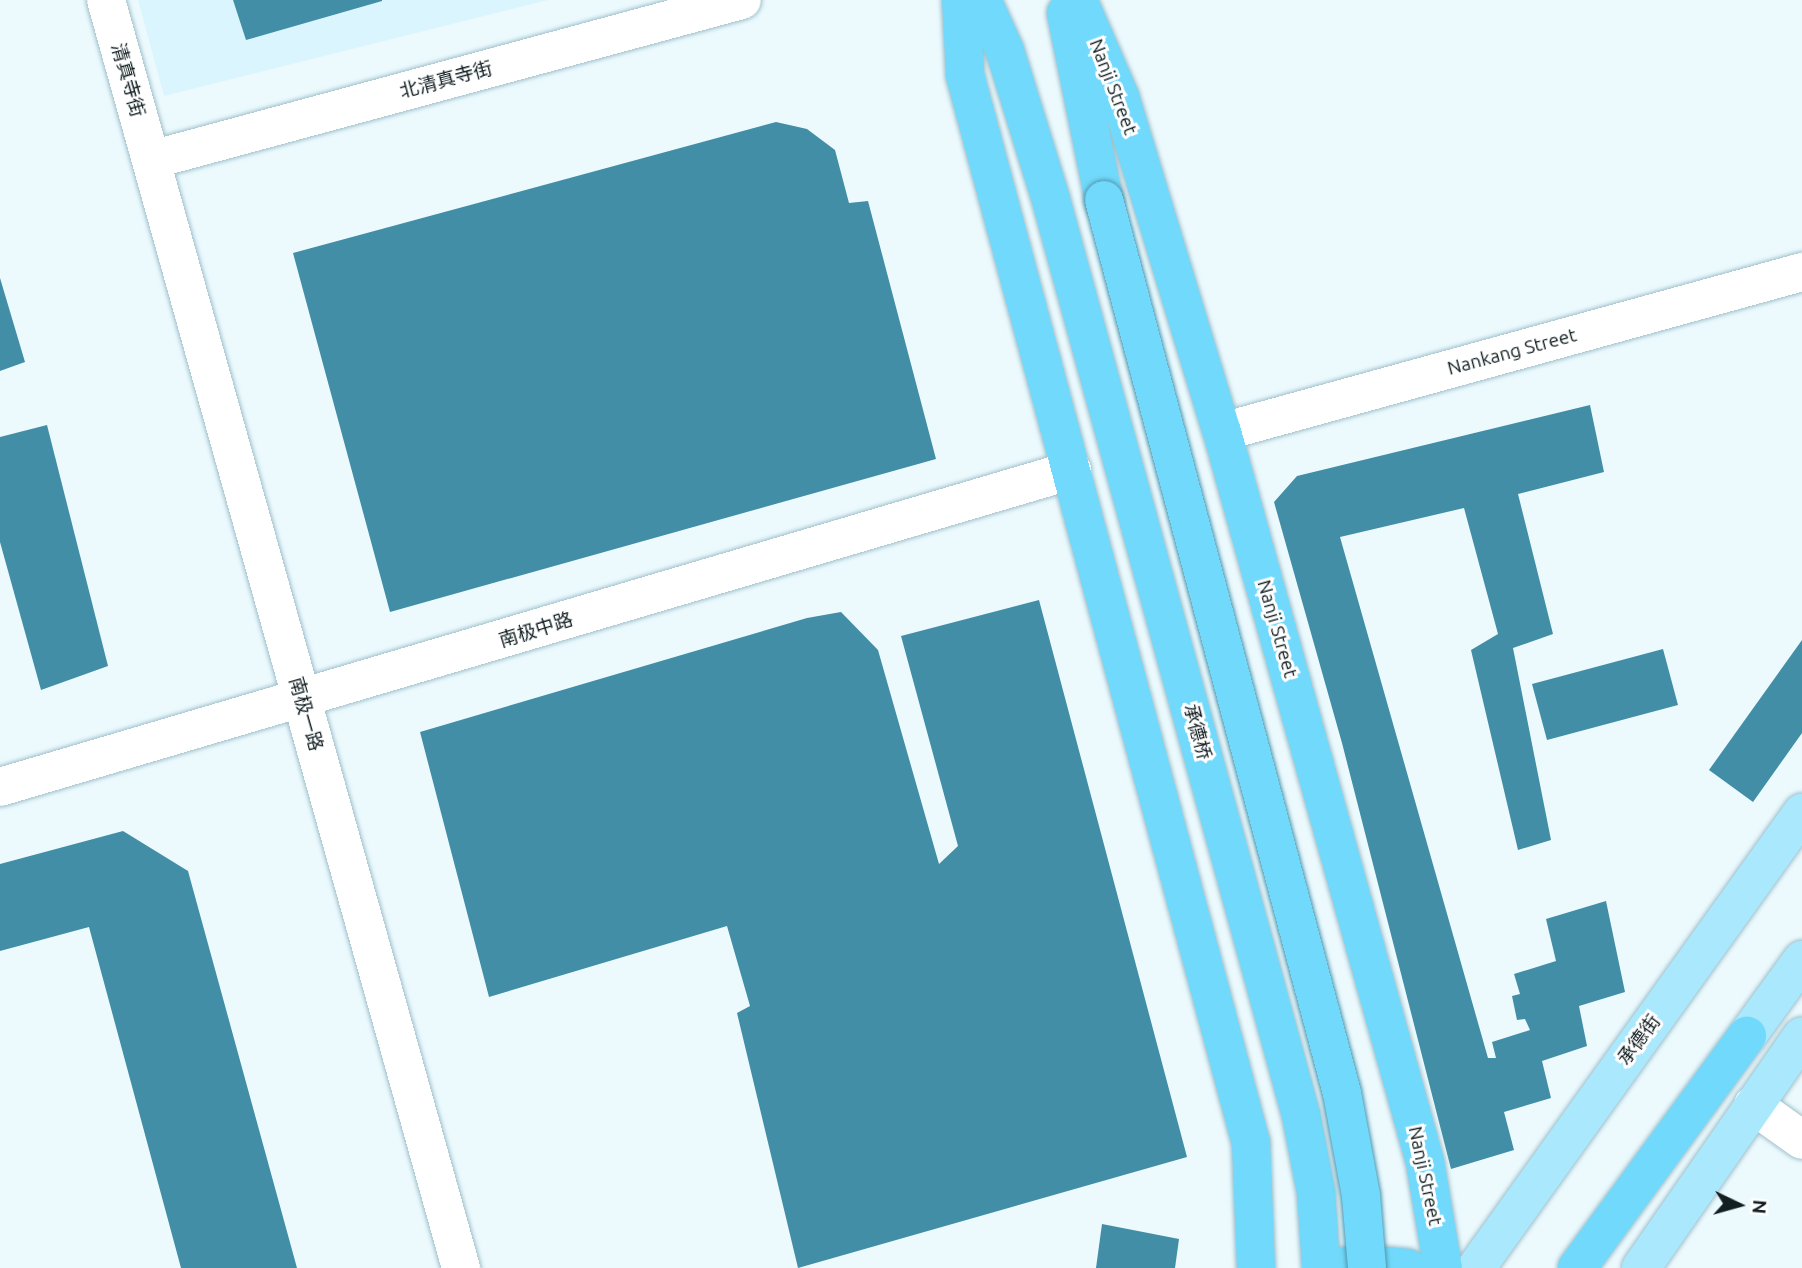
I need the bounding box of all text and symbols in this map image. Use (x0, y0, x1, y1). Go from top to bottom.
street label: Nanji Street (1084, 36, 1142, 138)
street label: 清真寺街 (107, 40, 149, 120)
street label: 北清真寺街 (397, 57, 495, 103)
street label: Nankang Street (1445, 324, 1579, 380)
street label: Nanji Street (1252, 577, 1302, 681)
street label: 南极中路 (496, 608, 576, 652)
street label: 南极一路 (285, 674, 327, 754)
street label: 承德桥 (1179, 702, 1215, 762)
street label: 承德街 (1613, 1010, 1665, 1070)
street label: Nanji Street (1403, 1124, 1447, 1228)
north arrow (1704, 1170, 1774, 1240)
text: N (1748, 1199, 1771, 1215)

